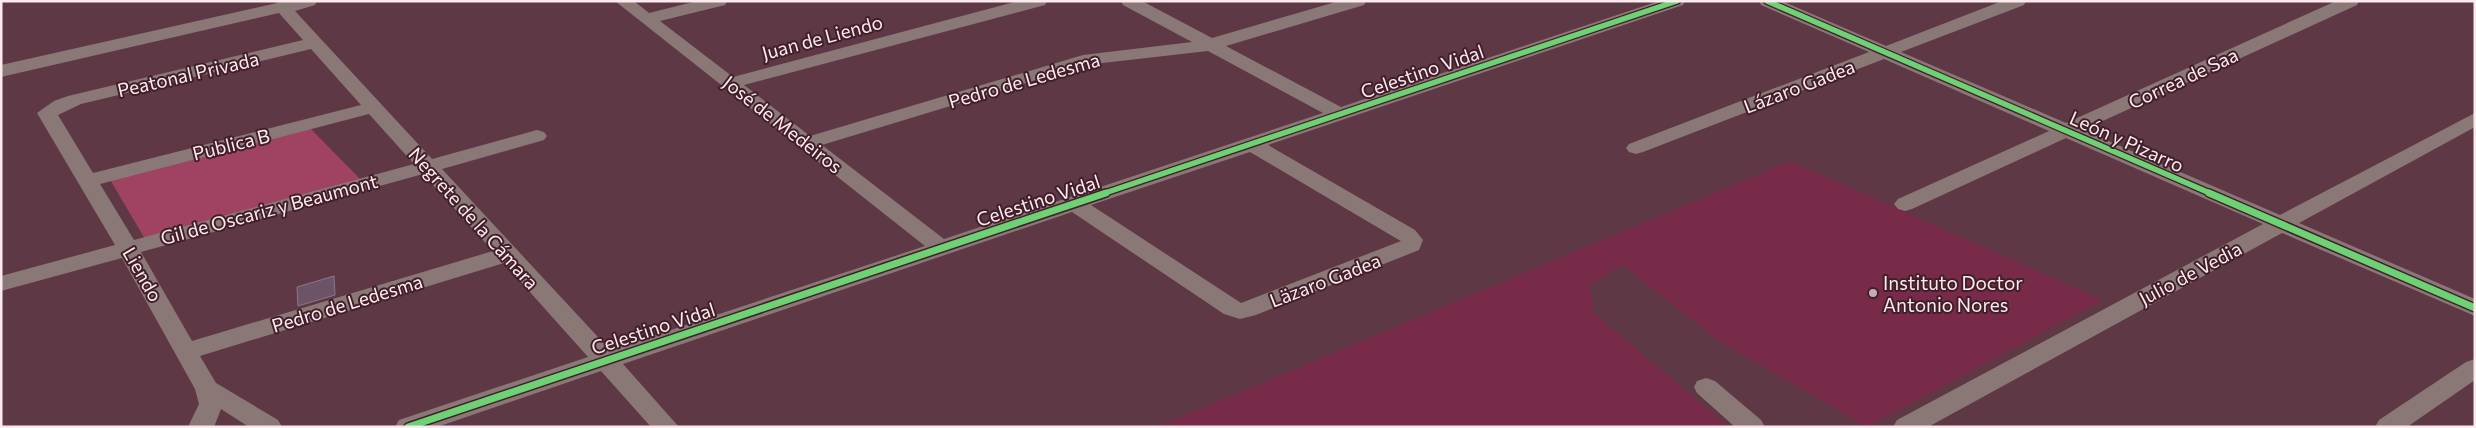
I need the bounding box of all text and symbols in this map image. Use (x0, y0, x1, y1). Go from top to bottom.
street label: Juan de Liendo (759, 10, 885, 64)
street label: Celestino Vidal (1357, 39, 1487, 103)
street label: Correa de Saa (2124, 43, 2242, 113)
street label: Peatonal Privada (115, 47, 261, 101)
street label: Pedro de Ledesma (946, 47, 1102, 113)
street label: Lázaro Gadea (1740, 54, 1858, 118)
street label: José de Medeiros (719, 70, 847, 178)
street label: León y Pizarro (2066, 106, 2188, 176)
street label: Publica B (190, 123, 272, 165)
street label: Negrete de la Cámara (404, 142, 544, 294)
street label: Gil de Oscariz y Beaumont (158, 169, 380, 249)
street label: Celestino Vidal (973, 169, 1103, 231)
street label: Julio de Vedia (2135, 236, 2245, 310)
street label: Liendo (118, 243, 168, 305)
street label: Läzaro Gadea (1266, 248, 1384, 312)
street label: Pedro de Ledesma (269, 269, 425, 337)
place label: Instituto Doctor Antonio Nores (1883, 271, 2023, 316)
marker: Instituto Doctor Antonio Nores (1867, 287, 1879, 299)
street label: Celestino Vidal (588, 297, 718, 359)

